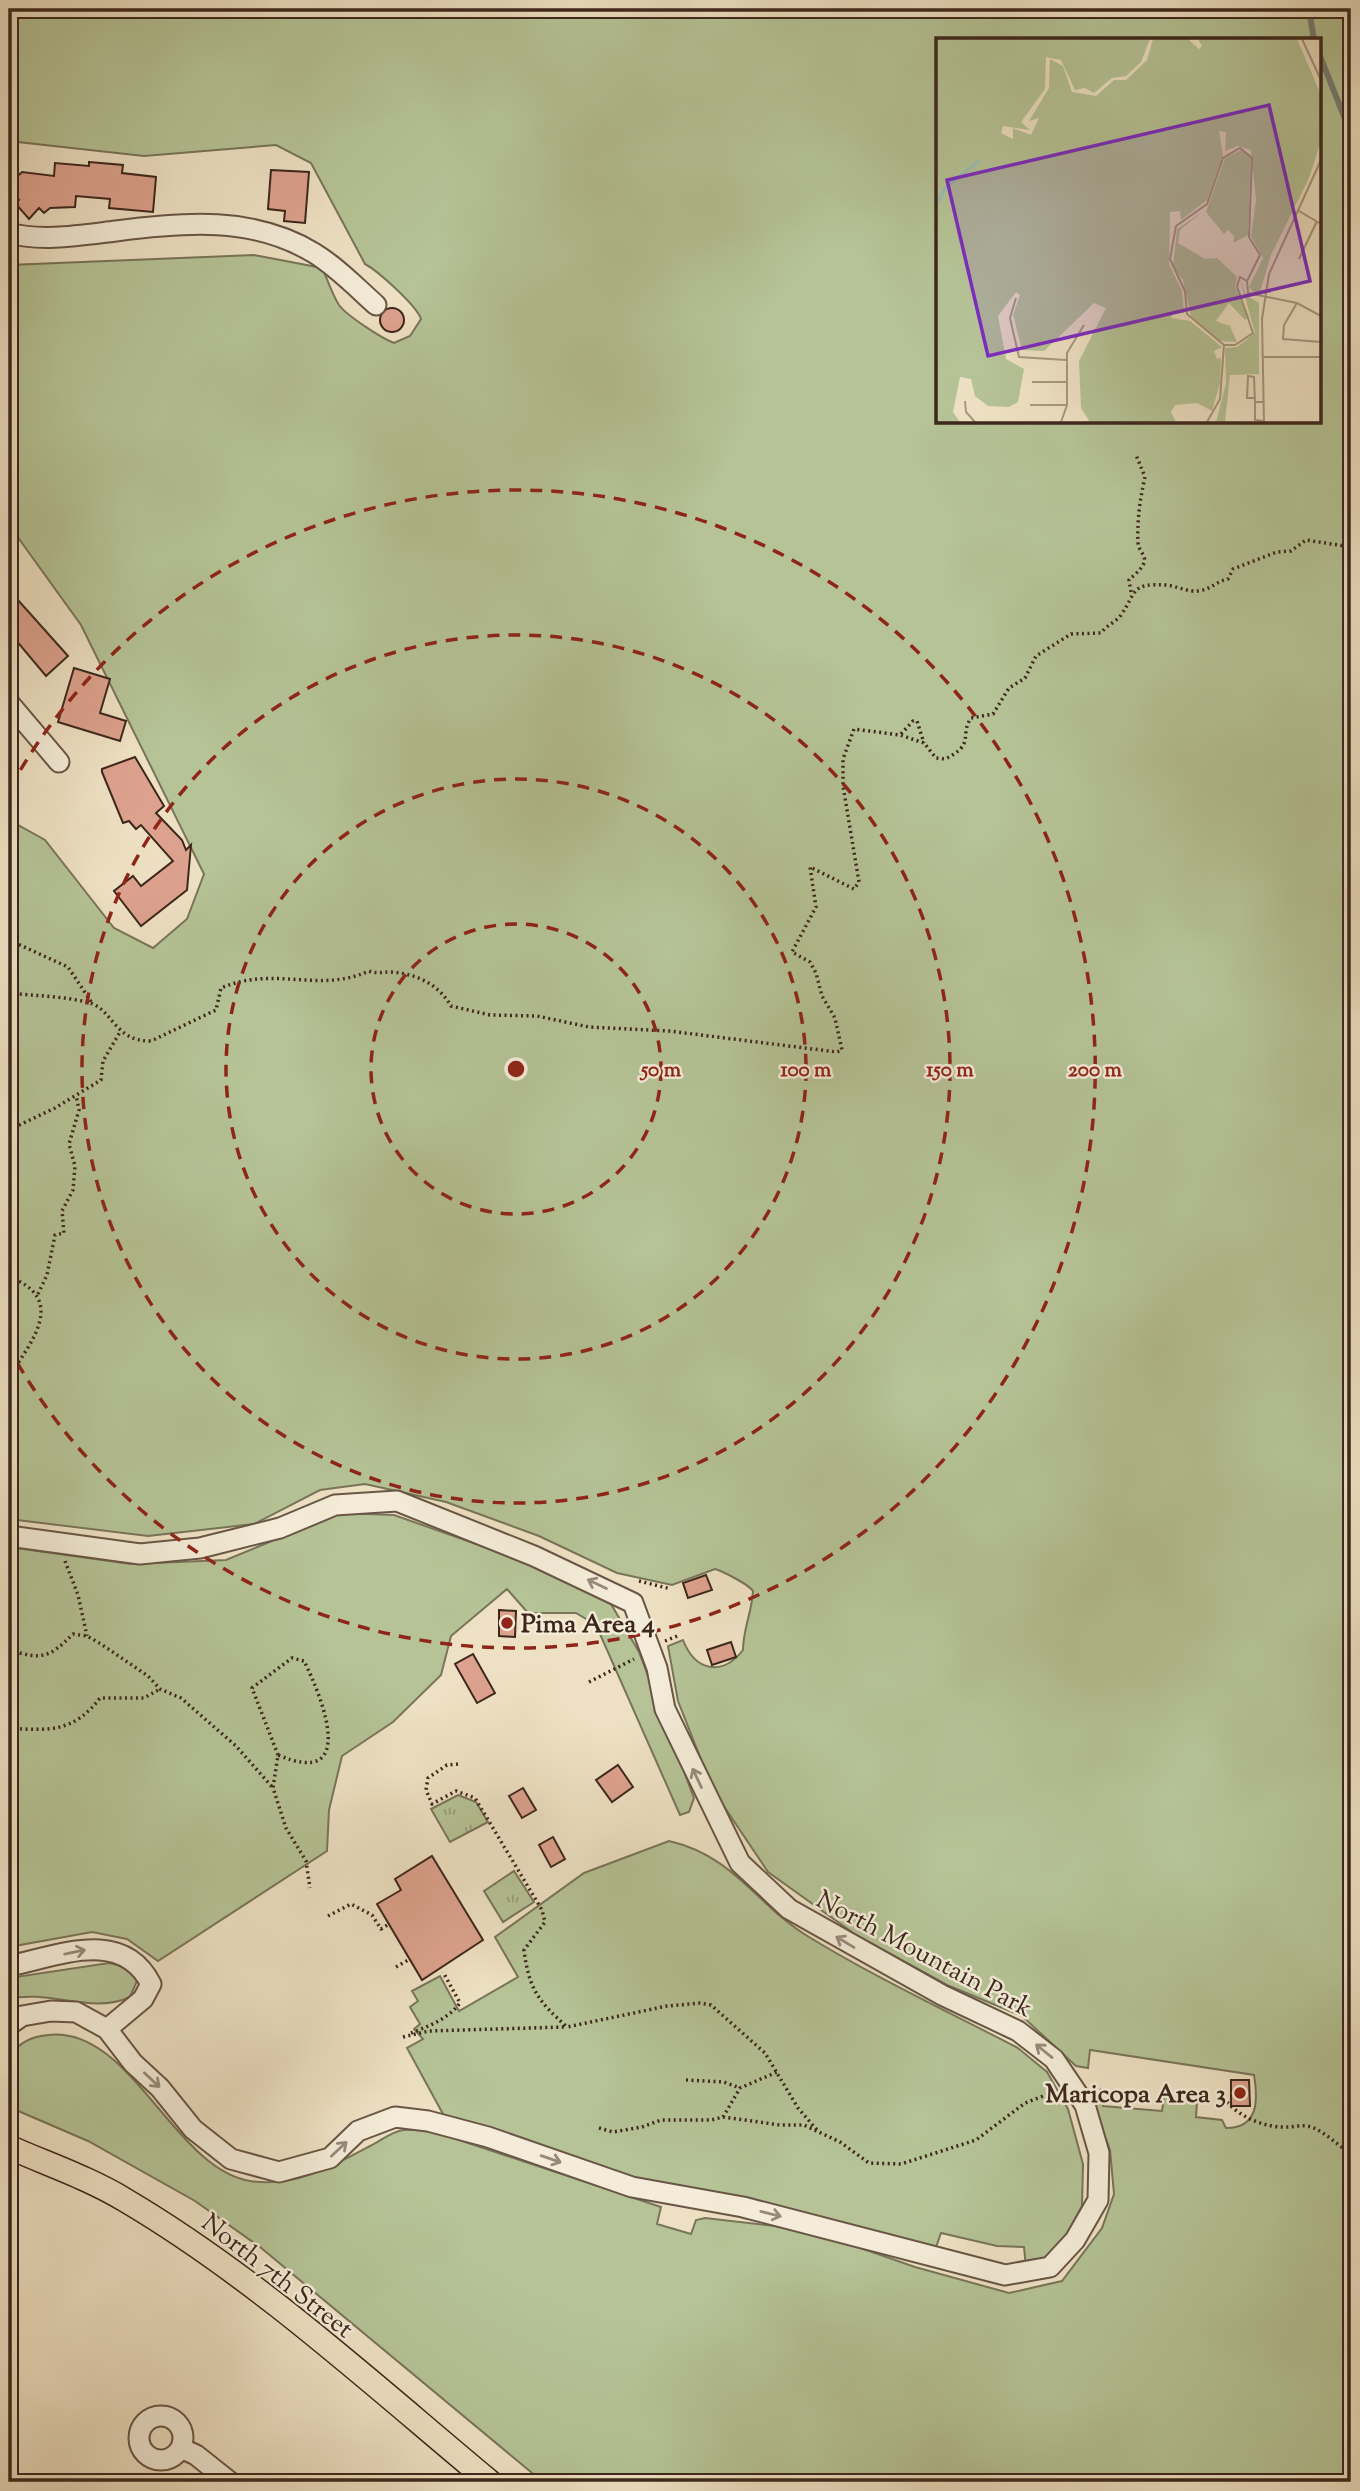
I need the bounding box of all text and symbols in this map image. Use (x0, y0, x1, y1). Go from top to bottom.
inset map (936, 38, 1322, 424)
text: 50 m (639, 1056, 682, 1086)
text: 100 m (781, 1056, 832, 1086)
text: 150 m (926, 1056, 974, 1086)
text: 200 m (1068, 1056, 1123, 1086)
centre of rings (504, 1057, 528, 1081)
one-way arrow (587, 1577, 608, 1591)
place label: Pima Area 4 (521, 1607, 655, 1644)
marker: Pima Area 4 (499, 1615, 515, 1631)
one-way arrow (689, 1768, 703, 1789)
street label: North Mountain Park (809, 1882, 1039, 2028)
one-way arrow (835, 1935, 855, 1949)
one-way arrow (63, 1944, 86, 1958)
one-way arrow (1035, 2043, 1053, 2059)
one-way arrow (143, 2072, 160, 2089)
place label: Maricopa Area 3 (1045, 2077, 1226, 2114)
marker: Maricopa Area 3 (1232, 2085, 1248, 2101)
one-way arrow (330, 2141, 348, 2157)
one-way arrow (539, 2154, 561, 2166)
street label: North 7th Street (193, 2206, 360, 2348)
one-way arrow (759, 2208, 782, 2221)

